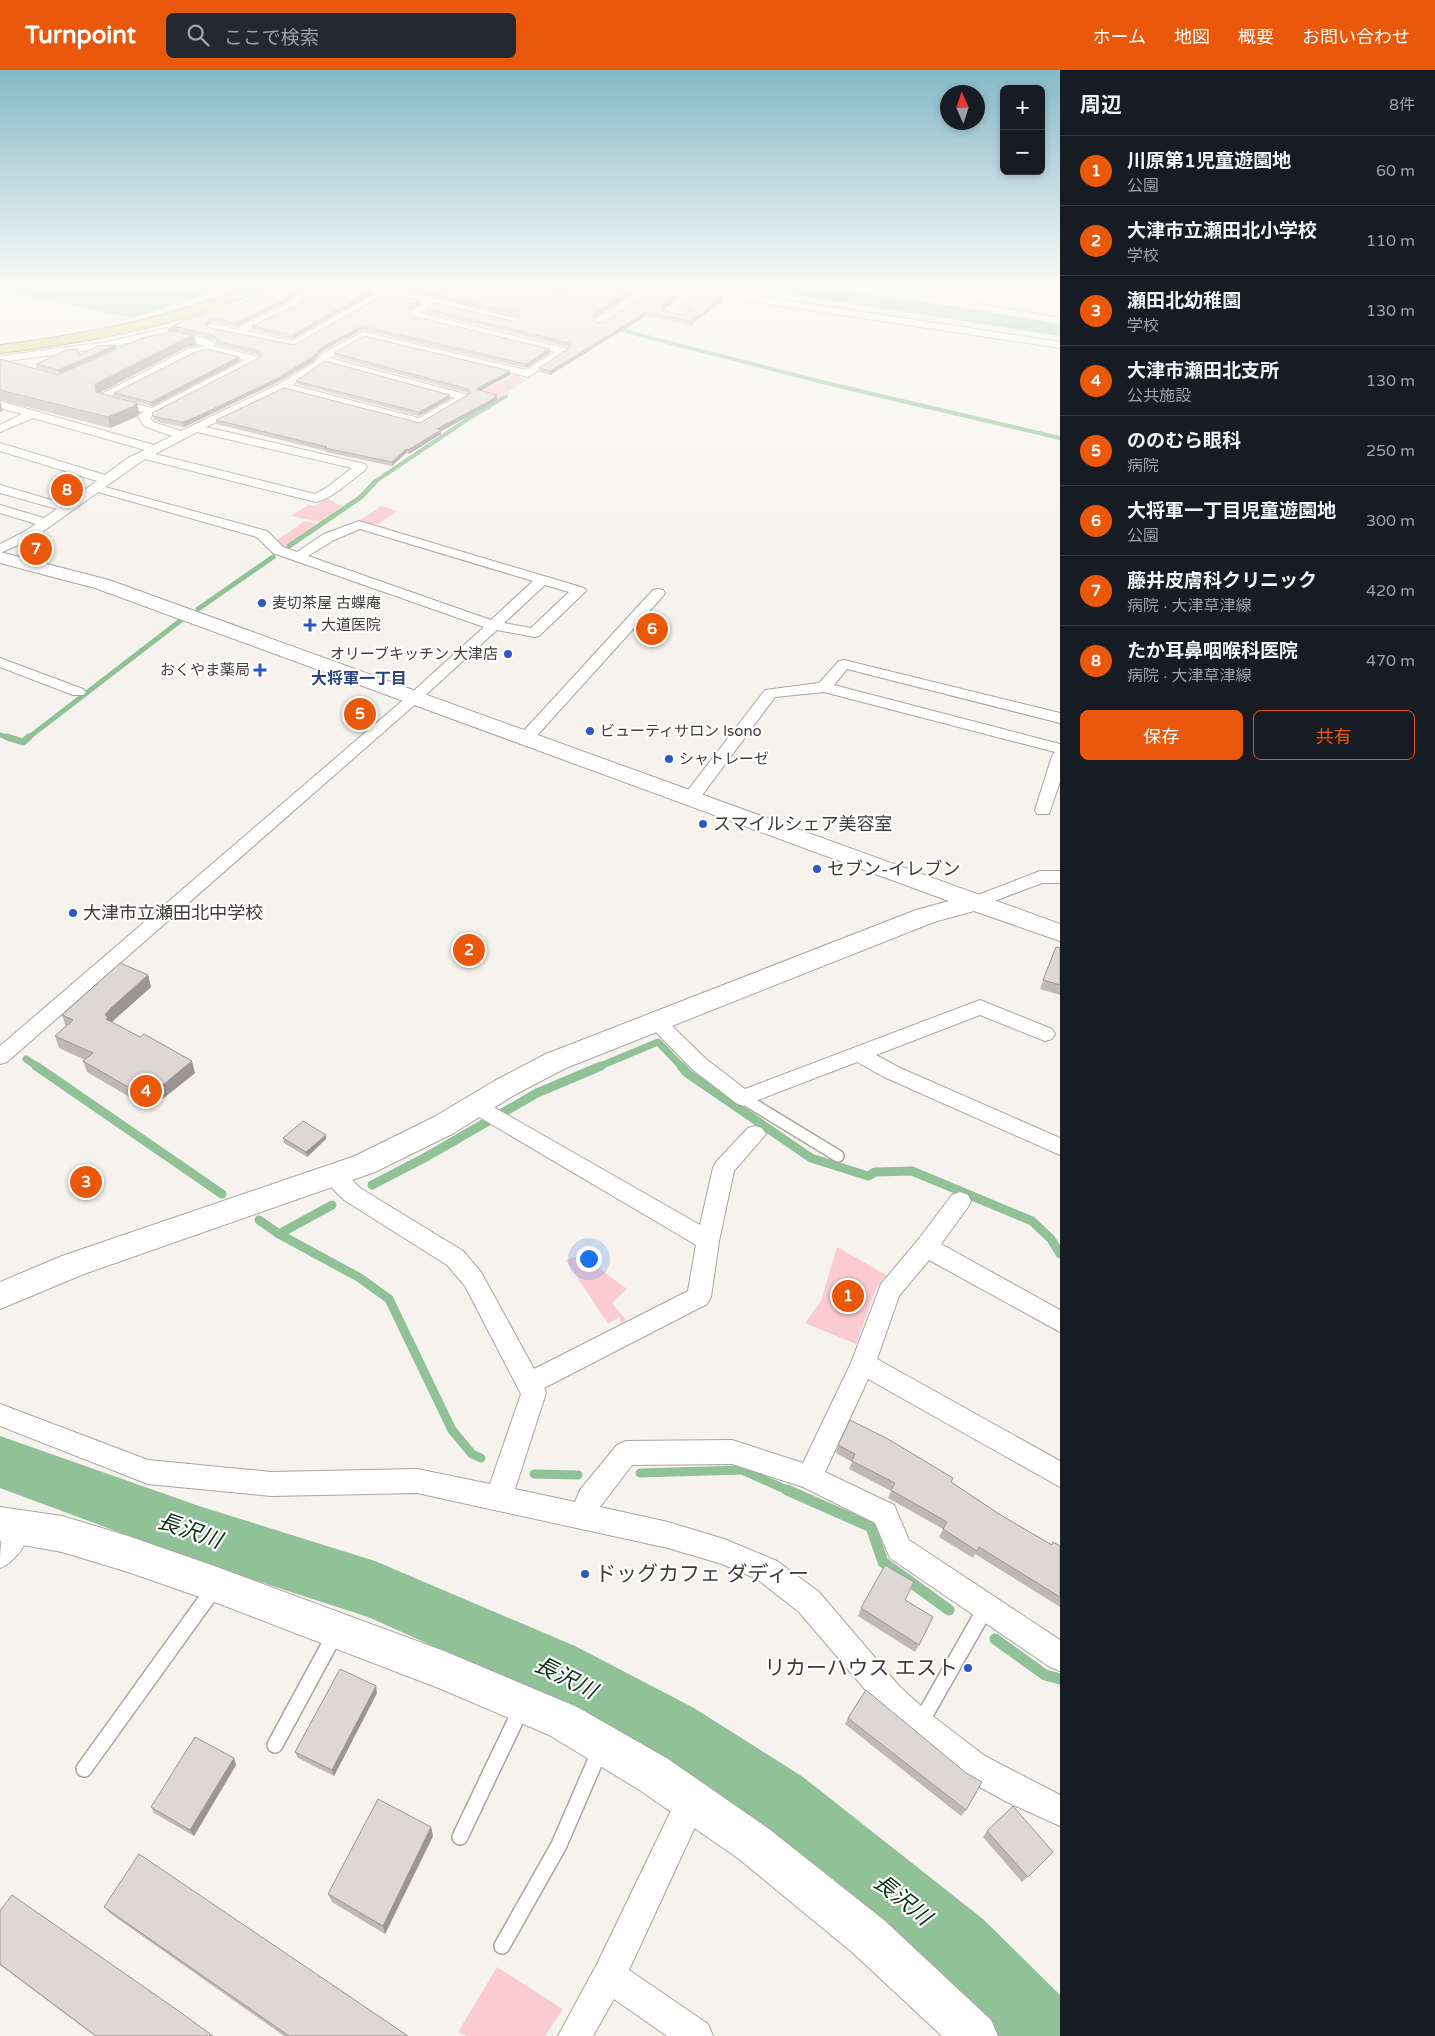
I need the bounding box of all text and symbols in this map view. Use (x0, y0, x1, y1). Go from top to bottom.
search box (166, 13, 516, 58)
text: Turnpoint (25, 21, 136, 50)
icon: search (184, 21, 212, 49)
text: ホーム (1093, 26, 1146, 48)
text: 地図 (1174, 26, 1210, 48)
text: 概要 (1238, 26, 1274, 48)
text: お問い合わせ (1302, 26, 1410, 48)
text: ここで検索 (224, 27, 319, 49)
north arrow (940, 85, 985, 130)
map controls (1000, 85, 1045, 175)
button: + (1000, 85, 1045, 130)
text: 周辺 (1080, 93, 1122, 118)
text: 8件 (1389, 95, 1415, 115)
button: − (1000, 130, 1045, 175)
text: 川原第1児童遊園地 (1127, 150, 1291, 172)
text: 1 (1091, 161, 1101, 181)
text: 60 m (1376, 161, 1415, 181)
text: 公園 (1127, 176, 1159, 196)
text: 大津市立瀬田北小学校 (1127, 220, 1317, 242)
text: 2 (1091, 231, 1101, 251)
text: 110 m (1366, 231, 1415, 251)
text: 学校 (1127, 246, 1159, 266)
text: 瀬田北幼稚園 (1127, 290, 1241, 312)
text: 3 (1091, 301, 1101, 321)
text: 130 m (1366, 301, 1415, 321)
text: 学校 (1127, 316, 1159, 336)
text: 大津市瀬田北支所 (1127, 360, 1279, 382)
text: 4 (1091, 371, 1101, 391)
text: 130 m (1366, 371, 1415, 391)
text: 公共施設 (1127, 386, 1191, 406)
text: ののむら眼科 (1127, 430, 1241, 452)
text: 5 (1091, 441, 1101, 461)
text: 250 m (1366, 441, 1415, 461)
text: 病院 (1127, 456, 1159, 476)
pin: 8 (51, 471, 83, 509)
text: 大将軍一丁目児童遊園地 (1127, 500, 1336, 522)
text: 6 (1091, 511, 1101, 531)
text: 300 m (1366, 511, 1415, 531)
text: 公園 (1127, 526, 1159, 546)
pin: 7 (20, 530, 52, 568)
text: 藤井皮膚科クリニック (1127, 570, 1317, 592)
text: 7 (1091, 581, 1101, 601)
text: 420 m (1366, 581, 1415, 601)
place label: 麦切茶屋 古蝶庵 (272, 594, 381, 612)
text: 病院 · 大津草津線 (1127, 596, 1251, 616)
marker: 麦切茶屋 古蝶庵 (256, 597, 268, 609)
pin: 6 (636, 610, 668, 648)
place label: 大道医院 (321, 616, 381, 634)
marker: 大道医院 (303, 618, 317, 632)
text: たか耳鼻咽喉科医院 (1127, 640, 1298, 662)
place label: オリーブキッチン 大津店 (330, 645, 498, 663)
marker: オリーブキッチン 大津店 (502, 648, 514, 660)
text: 8 (1091, 651, 1101, 671)
text: 470 m (1366, 651, 1415, 671)
place label: おくやま薬局 (160, 661, 250, 679)
marker: おくやま薬局 (254, 664, 266, 676)
text: 病院 · 大津草津線 (1127, 666, 1251, 686)
district label: 大将軍一丁目 (311, 669, 407, 689)
pin: 5 (344, 695, 376, 733)
button: 保存 (1080, 710, 1243, 760)
button: 共有 (1253, 710, 1415, 760)
place label: ビューティサロン Isono (600, 722, 762, 740)
marker: ビューティサロン Isono (584, 725, 596, 737)
place label: シャトレーゼ (679, 750, 769, 768)
marker: シャトレーゼ (663, 753, 675, 765)
place label: スマイルシェア美容室 (713, 813, 892, 835)
marker: スマイルシェア美容室 (697, 818, 709, 830)
place label: セブン-イレブン (827, 858, 960, 880)
marker: セブン-イレブン (811, 863, 823, 875)
place label: 大津市立瀬田北中学校 (83, 902, 263, 924)
marker: 大津市立瀬田北中学校 (67, 907, 79, 919)
pin: 2 (453, 931, 485, 969)
pin: 4 (130, 1072, 162, 1110)
pin: 3 (70, 1163, 102, 1201)
your location (576, 1246, 602, 1272)
pin: 1 (832, 1277, 864, 1315)
water label: 長沢川 (154, 1508, 227, 1555)
place label: ドッグカフェ ダディー (595, 1562, 809, 1587)
marker: ドッグカフェ ダディー (579, 1568, 591, 1580)
water label: 長沢川 (530, 1651, 603, 1705)
place label: リカーハウス エスト (764, 1656, 958, 1681)
marker: リカーハウス エスト (962, 1662, 974, 1674)
water label: 長沢川 (869, 1869, 938, 1932)

